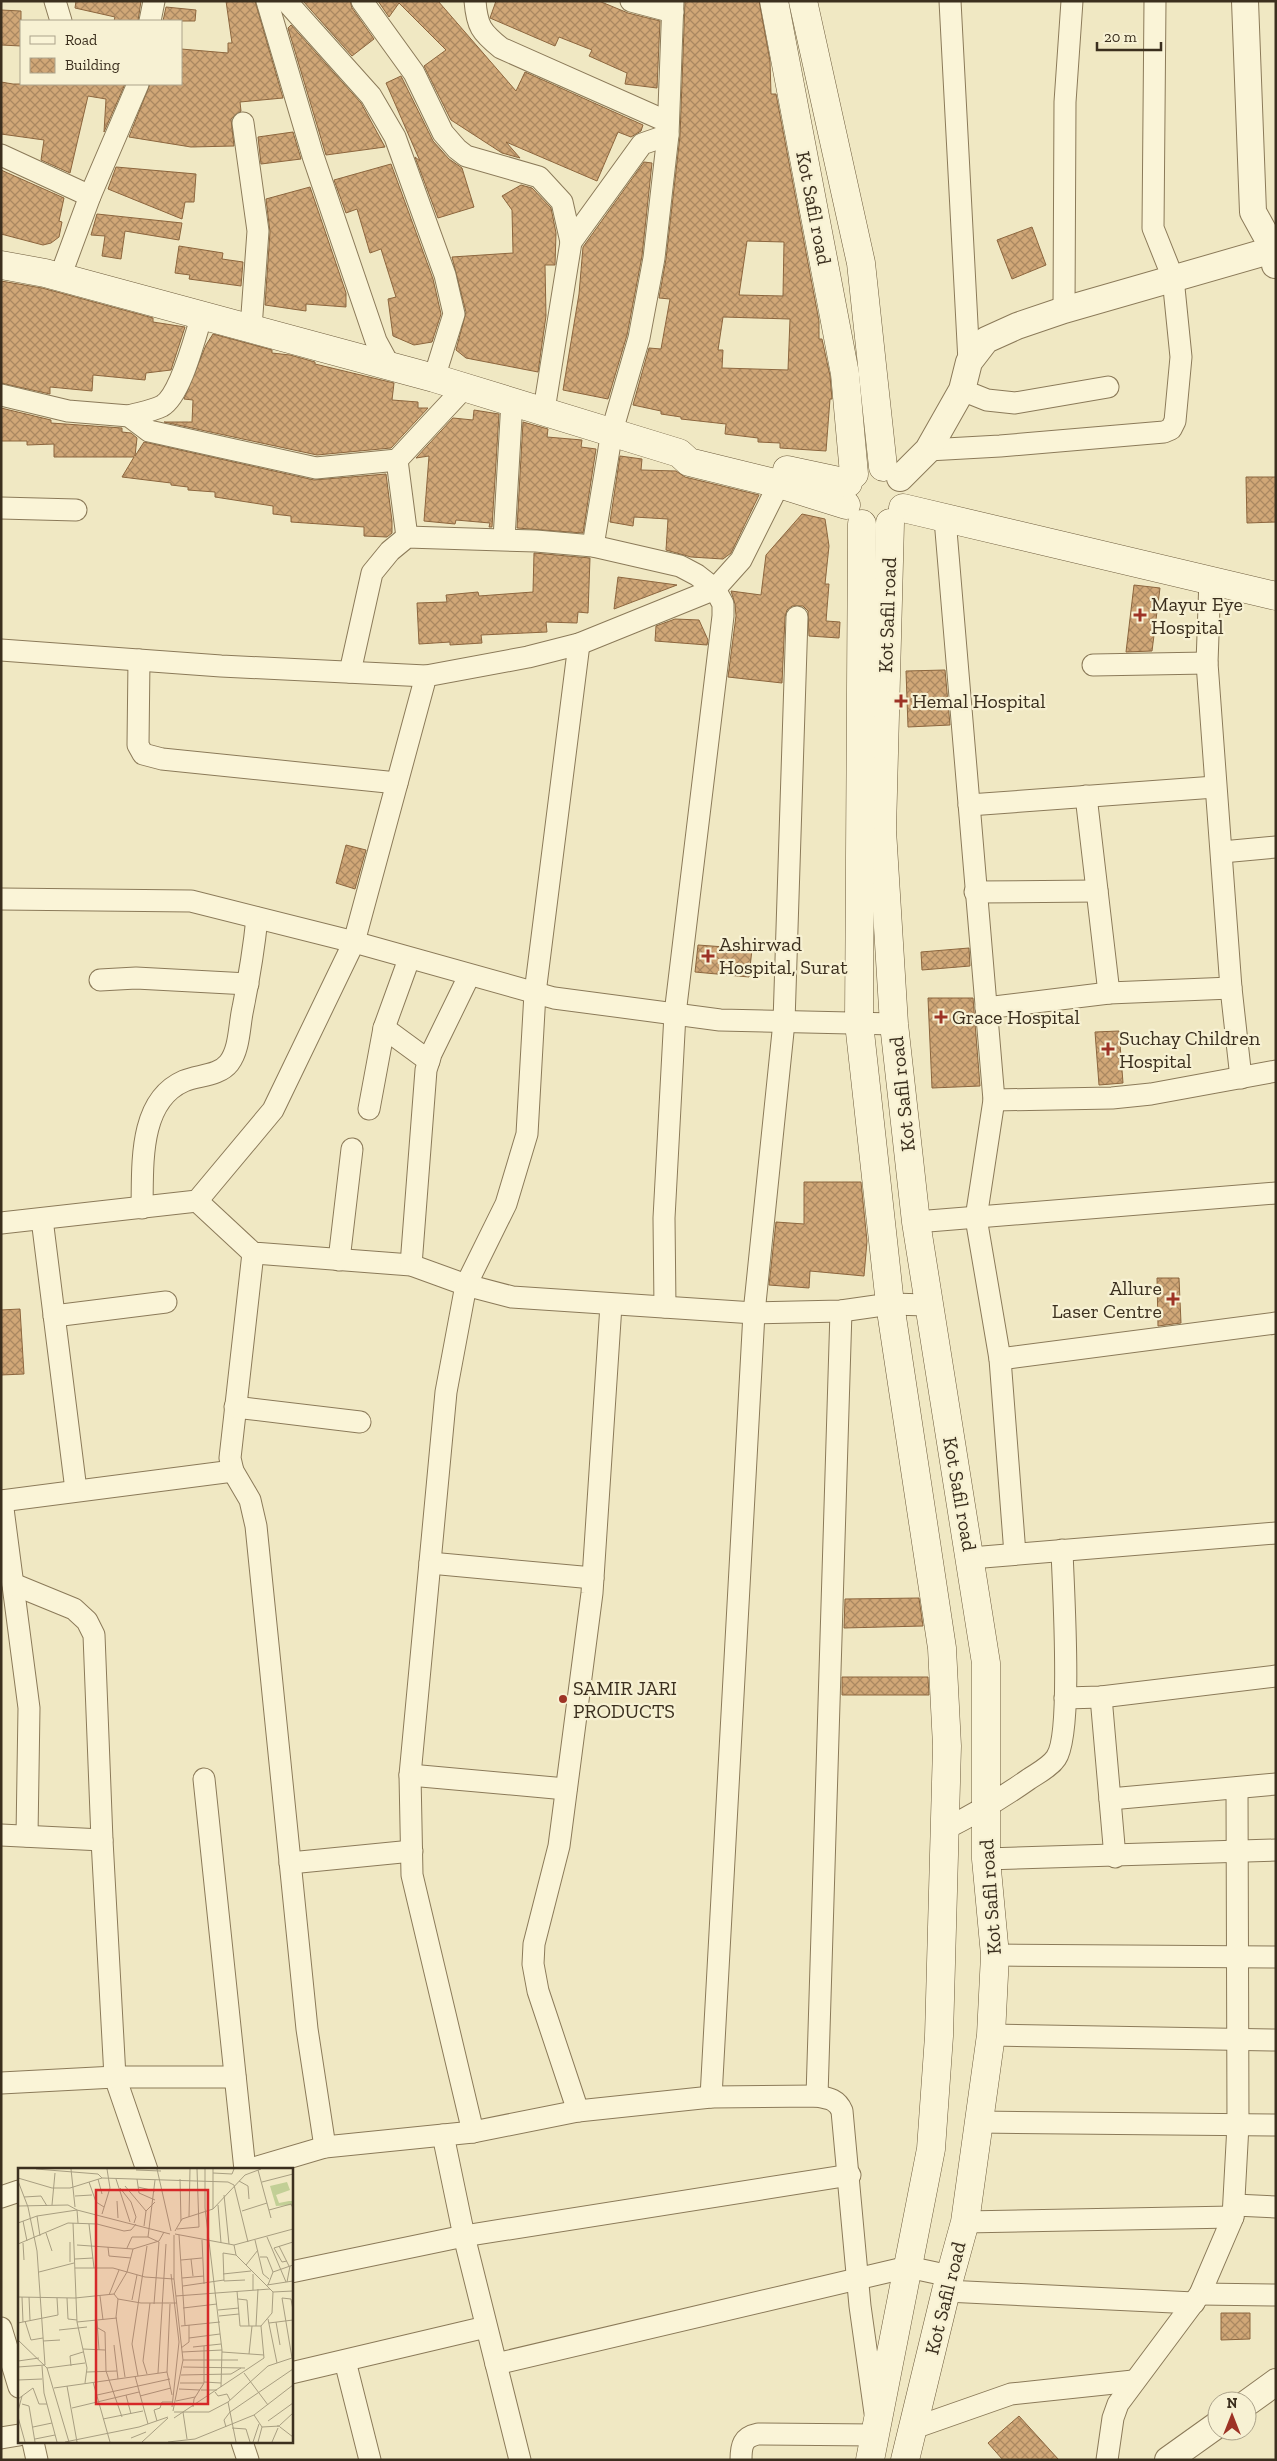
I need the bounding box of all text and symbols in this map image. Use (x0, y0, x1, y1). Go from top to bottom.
legend (20, 20, 182, 85)
scale bar (1097, 20, 1161, 52)
text: 20 m (1104, 28, 1137, 46)
text: Road (65, 31, 98, 49)
text: Building (65, 56, 120, 74)
street label: Kot Safil road (791, 149, 837, 267)
street label: Kot Safil road (873, 557, 901, 673)
place label: Mayur Eye Hospital (1151, 592, 1243, 639)
marker: Mayur Eye Hospital (1133, 608, 1147, 622)
place label: Hemal Hospital (912, 689, 1045, 713)
marker: Hemal Hospital (894, 694, 908, 708)
place label: Ashirwad Hospital, Surat (719, 932, 848, 979)
marker: Ashirwad Hospital, Surat (701, 949, 715, 963)
place label: Grace Hospital (952, 1005, 1080, 1029)
marker: Grace Hospital (934, 1010, 948, 1024)
place label: Suchay Children Hospital (1119, 1026, 1261, 1073)
street label: Kot Safil road (884, 1035, 920, 1153)
marker: Suchay Children Hospital (1101, 1042, 1115, 1056)
place label: Allure Laser Centre (1052, 1276, 1162, 1323)
marker: Allure Laser Centre (1166, 1292, 1180, 1306)
street label: Kot Safil road (938, 1435, 982, 1553)
place label: SAMIR JARI PRODUCTS (573, 1676, 677, 1723)
marker: SAMIR JARI PRODUCTS (557, 1693, 569, 1705)
street label: Kot Safil road (974, 1839, 1006, 1955)
inset map (18, 2168, 292, 2444)
street label: Kot Safil road (919, 2239, 971, 2357)
north arrow (1207, 2391, 1257, 2441)
text: N (1227, 2395, 1238, 2412)

